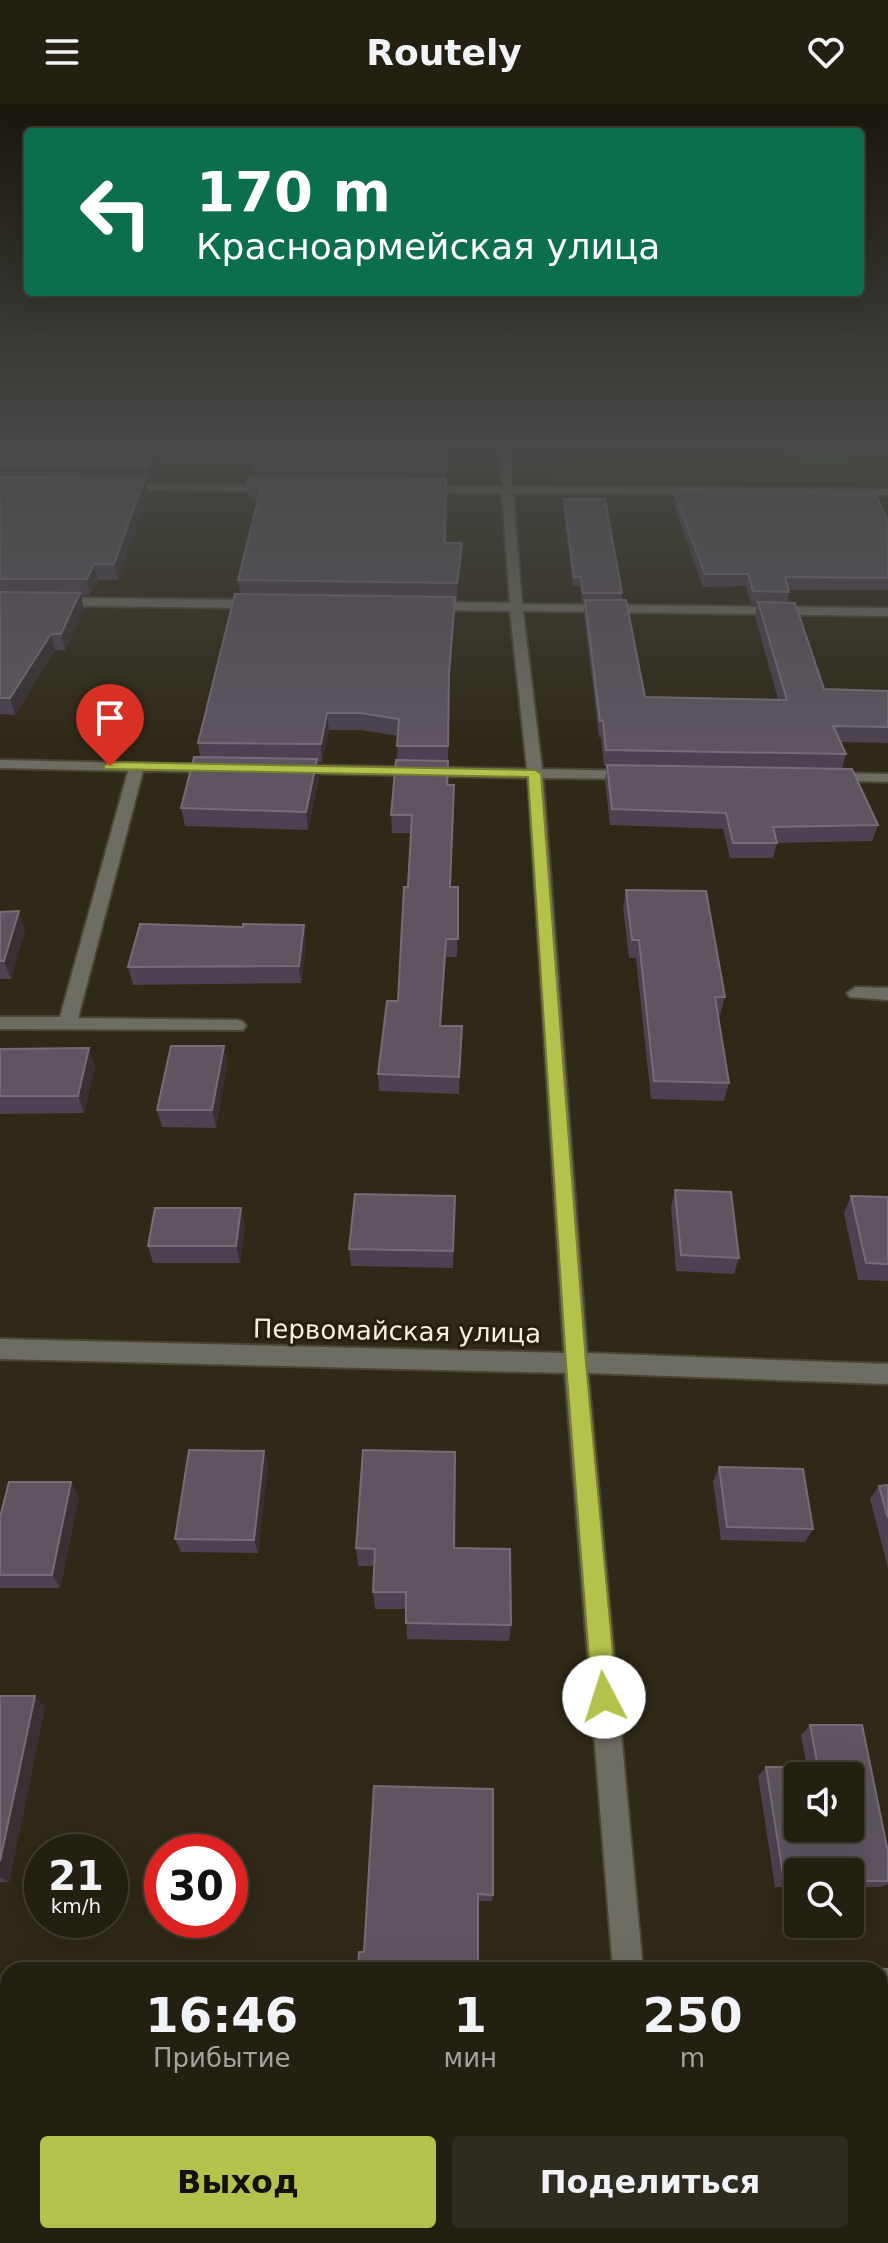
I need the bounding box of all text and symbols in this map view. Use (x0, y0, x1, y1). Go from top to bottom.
icon: menu (40, 30, 84, 74)
icon: heart (804, 30, 848, 74)
text: Routely (366, 32, 522, 73)
text: 170 m (196, 159, 391, 224)
icon: left (64, 160, 168, 264)
text: Красноармейская улица (196, 226, 660, 267)
pin (76, 684, 144, 766)
icon: arrive (88, 696, 132, 740)
street label: Первомайская улица (253, 1313, 541, 1349)
position arrow (562, 1655, 646, 1739)
map controls (784, 1762, 864, 1938)
button: sound (784, 1762, 864, 1842)
speed limit sign: 30 (144, 1834, 248, 1938)
text: 21 (48, 1853, 104, 1899)
button: search (784, 1858, 864, 1938)
text: km/h (51, 1894, 101, 1918)
text: 16:46 (145, 1987, 298, 2043)
text: 1 (454, 1987, 487, 2043)
text: 250 (642, 1987, 743, 2043)
text: Прибытие (153, 2043, 291, 2073)
text: мин (444, 2043, 497, 2073)
text: m (680, 2043, 705, 2073)
button: Выход (40, 2136, 436, 2228)
button: Поделиться (452, 2136, 848, 2228)

